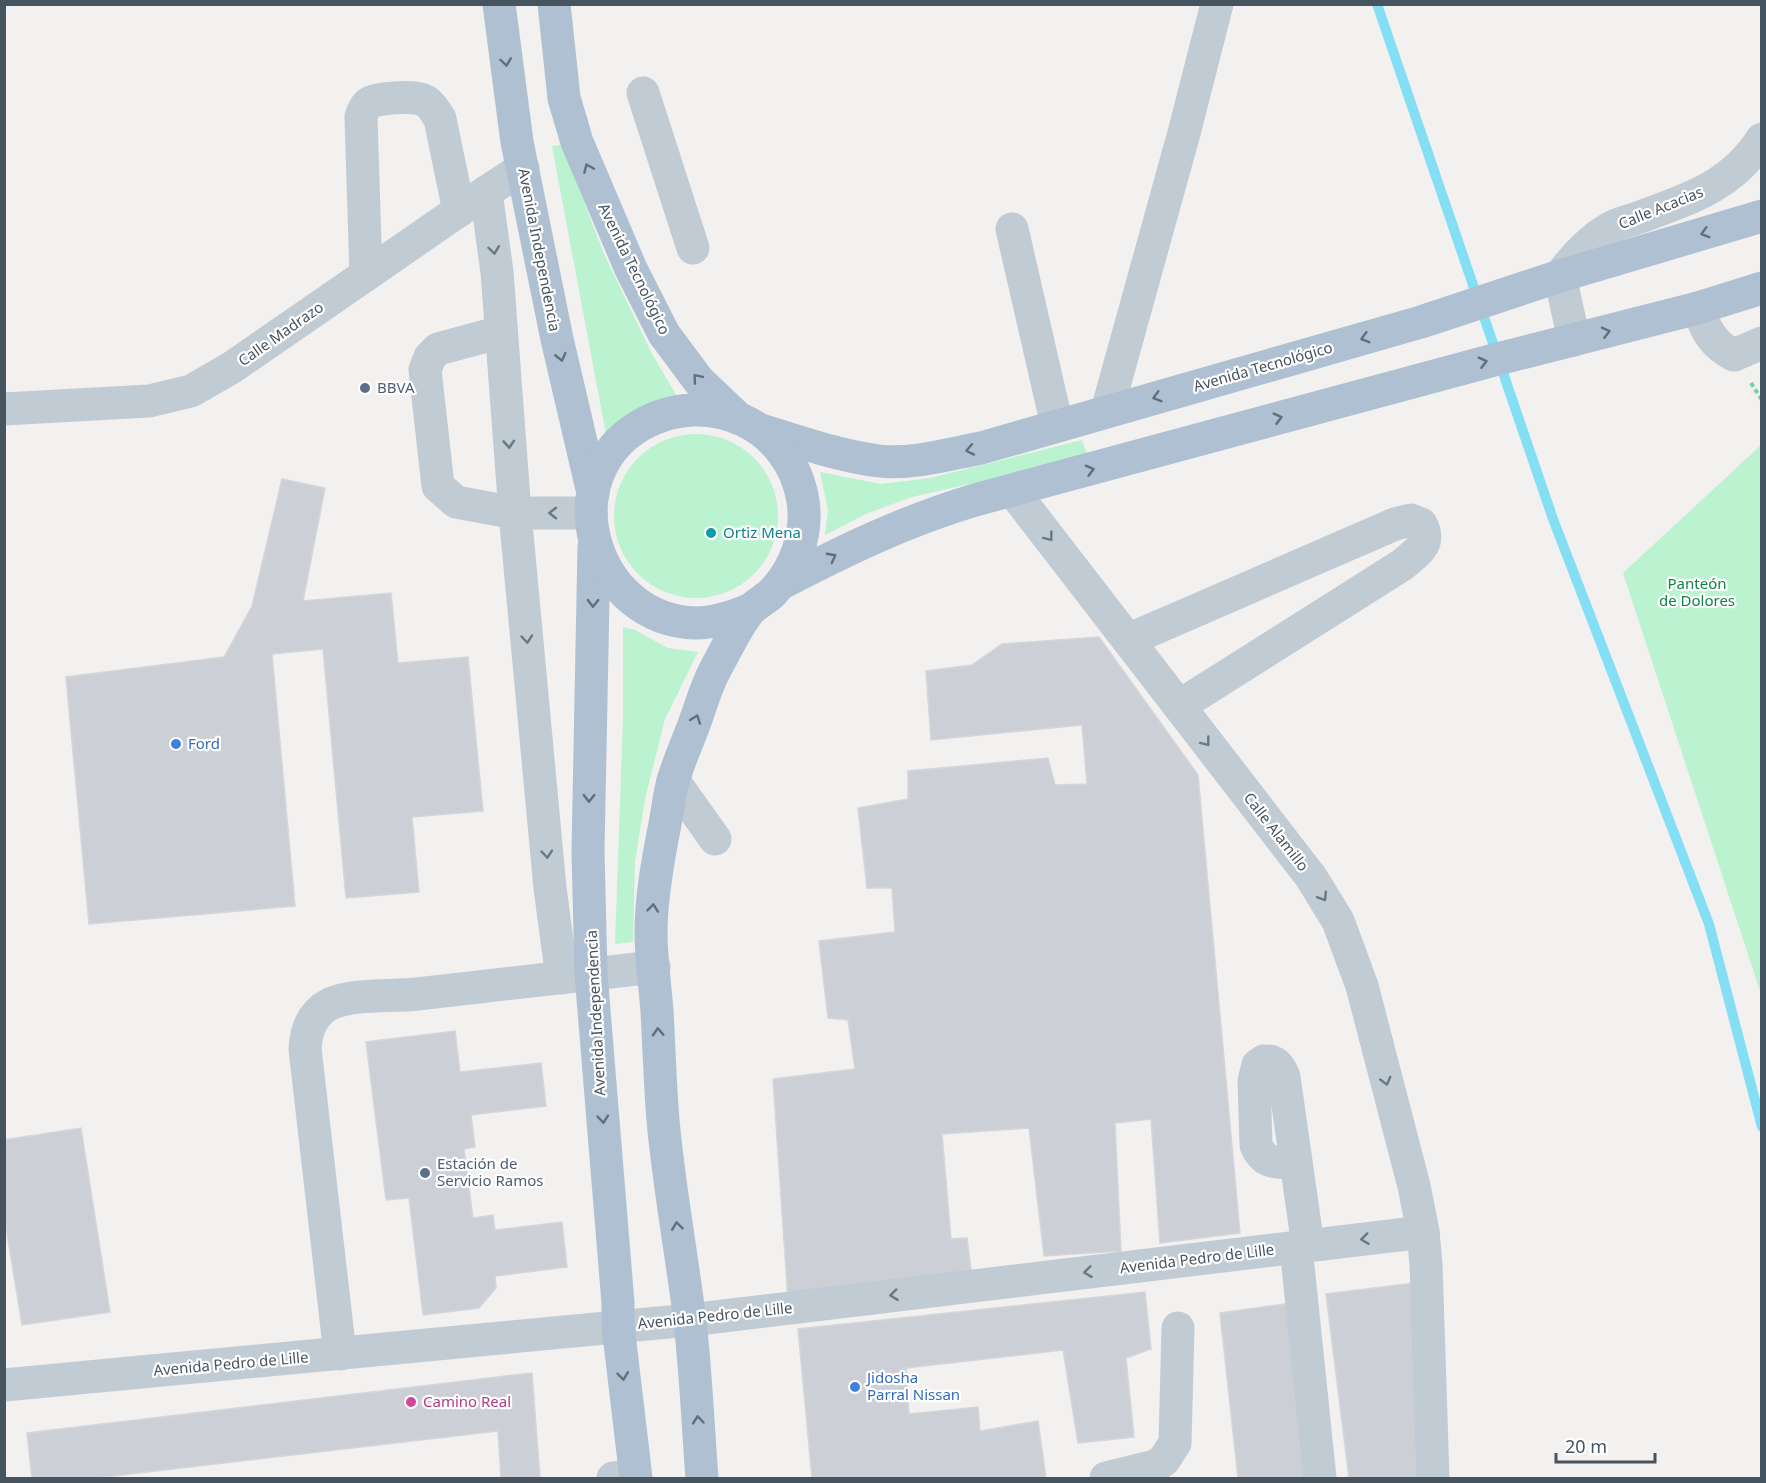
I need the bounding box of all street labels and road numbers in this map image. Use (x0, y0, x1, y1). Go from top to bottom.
street label: Avenida Independencia (514, 167, 566, 333)
street label: Calle Acacias (1615, 181, 1706, 233)
street label: Avenida Tecnológico (594, 199, 675, 338)
street label: Calle Madrazo (234, 296, 327, 370)
street label: Avenida Tecnológico (1191, 337, 1335, 395)
street label: Calle Alamillo (1240, 788, 1314, 875)
street label: Avenida Independencia (581, 930, 609, 1096)
street label: Avenida Pedro de Lille (1118, 1239, 1275, 1277)
street label: Avenida Pedro de Lille (637, 1297, 793, 1333)
street label: Avenida Pedro de Lille (153, 1346, 309, 1380)

